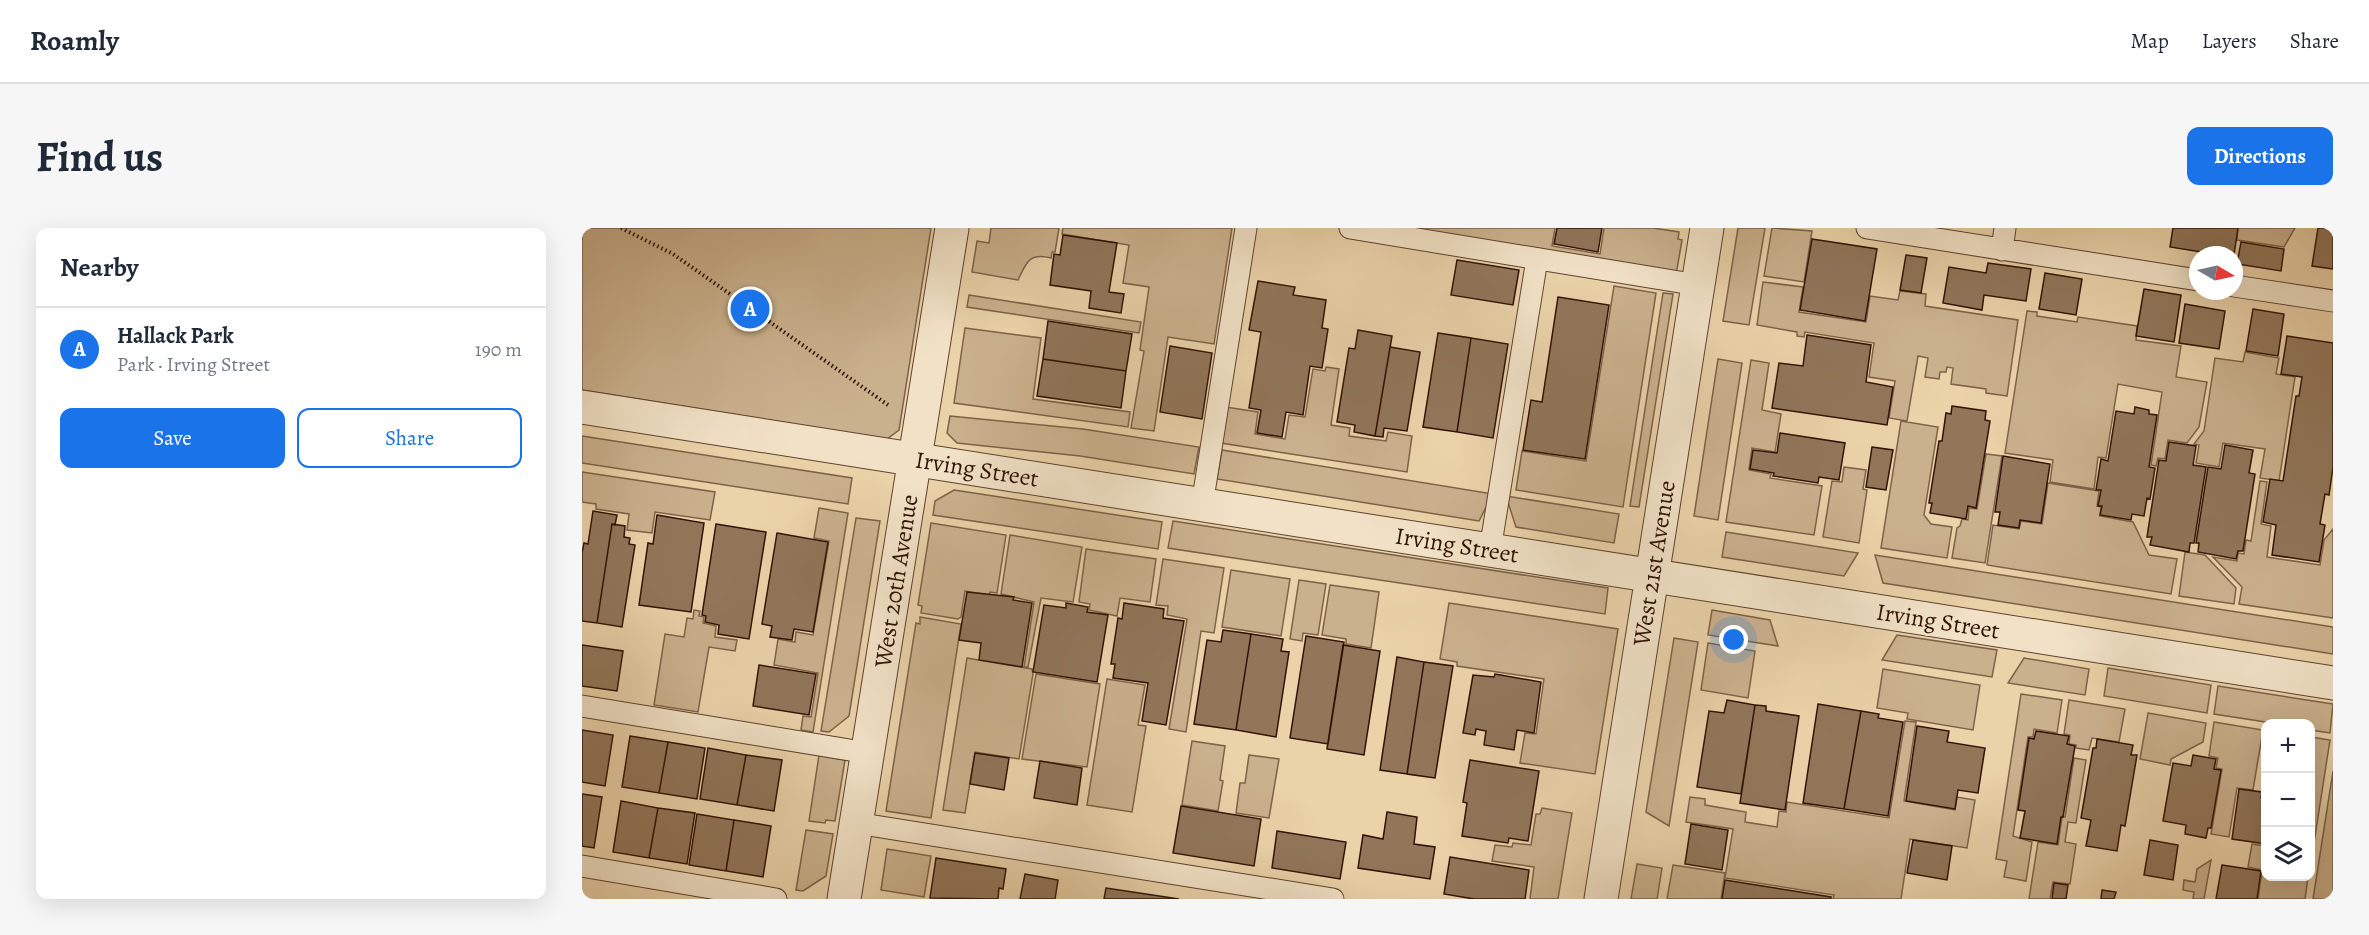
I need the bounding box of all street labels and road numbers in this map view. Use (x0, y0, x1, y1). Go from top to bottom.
street label: Irving Street (913, 443, 1041, 495)
street label: West 21st Avenue (1625, 478, 1683, 649)
street label: West 20th Avenue (866, 492, 925, 671)
street label: Irving Street (1393, 519, 1521, 571)
street label: Irving Street (1874, 595, 2002, 647)

